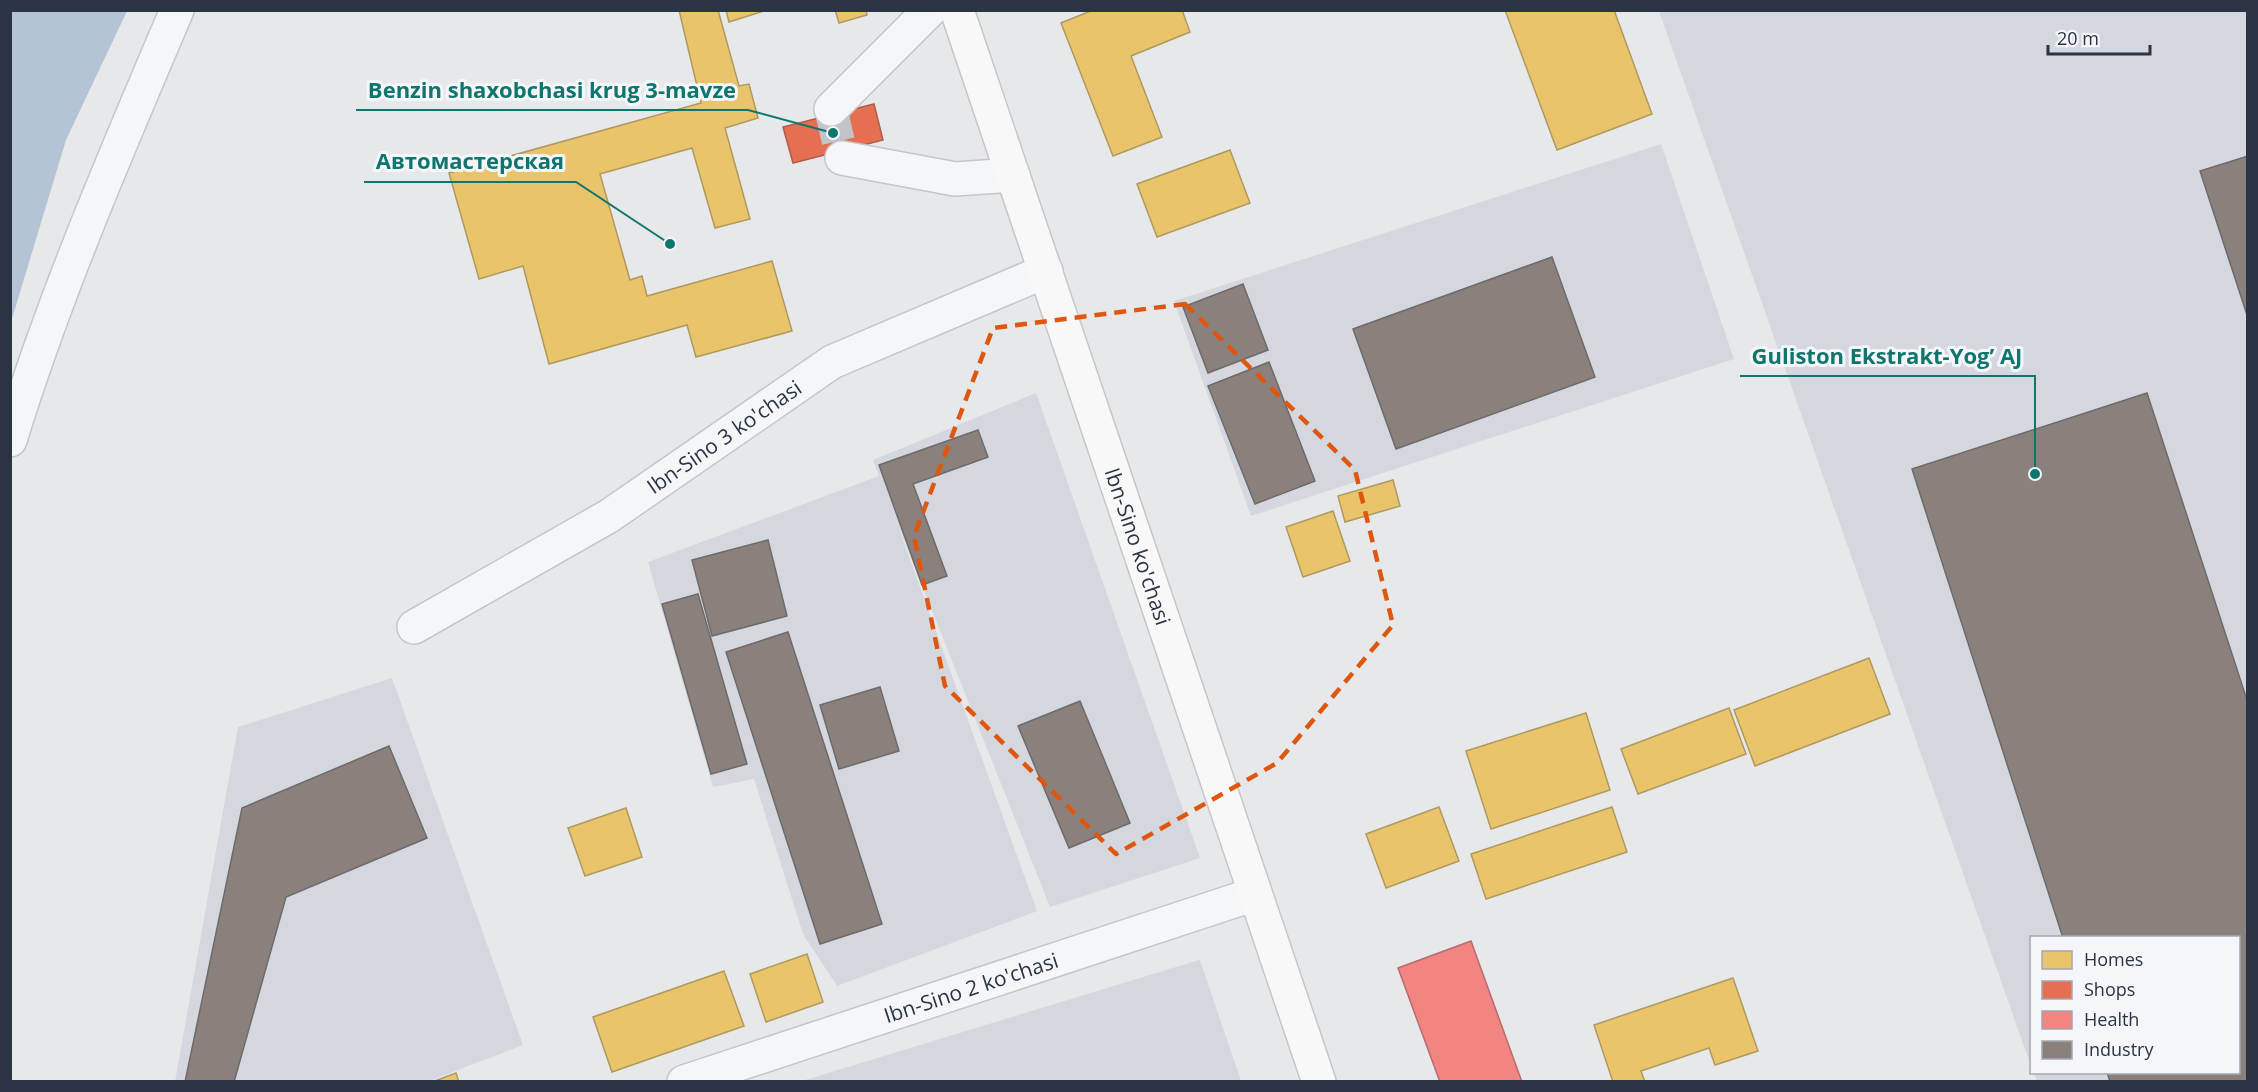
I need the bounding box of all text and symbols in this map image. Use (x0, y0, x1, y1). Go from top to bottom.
scale bar (2048, 18, 2150, 56)
text: 20 m (2057, 26, 2099, 50)
callout: Benzin shaxobchasi krug 3-mavze (356, 70, 748, 110)
text: Benzin shaxobchasi krug 3-mavze (368, 74, 736, 104)
callout: Автомастерская (364, 142, 576, 182)
text: Автомастерская (376, 145, 564, 175)
callout: Guliston Ekstrakt-Yog’ AJ (1740, 336, 2035, 376)
text: Guliston Ekstrakt-Yog’ AJ (1752, 340, 2022, 370)
street label: Ibn-Sino 3 ko'chasi (641, 373, 807, 500)
street label: Ibn-Sino ko'chasi (1099, 464, 1178, 629)
legend (2030, 936, 2240, 1074)
street label: Ibn-Sino 2 ko'chasi (880, 946, 1062, 1029)
text: Homes (2084, 947, 2143, 971)
text: Shops (2084, 977, 2135, 1001)
text: Health (2084, 1007, 2139, 1031)
text: Industry (2084, 1037, 2154, 1061)

